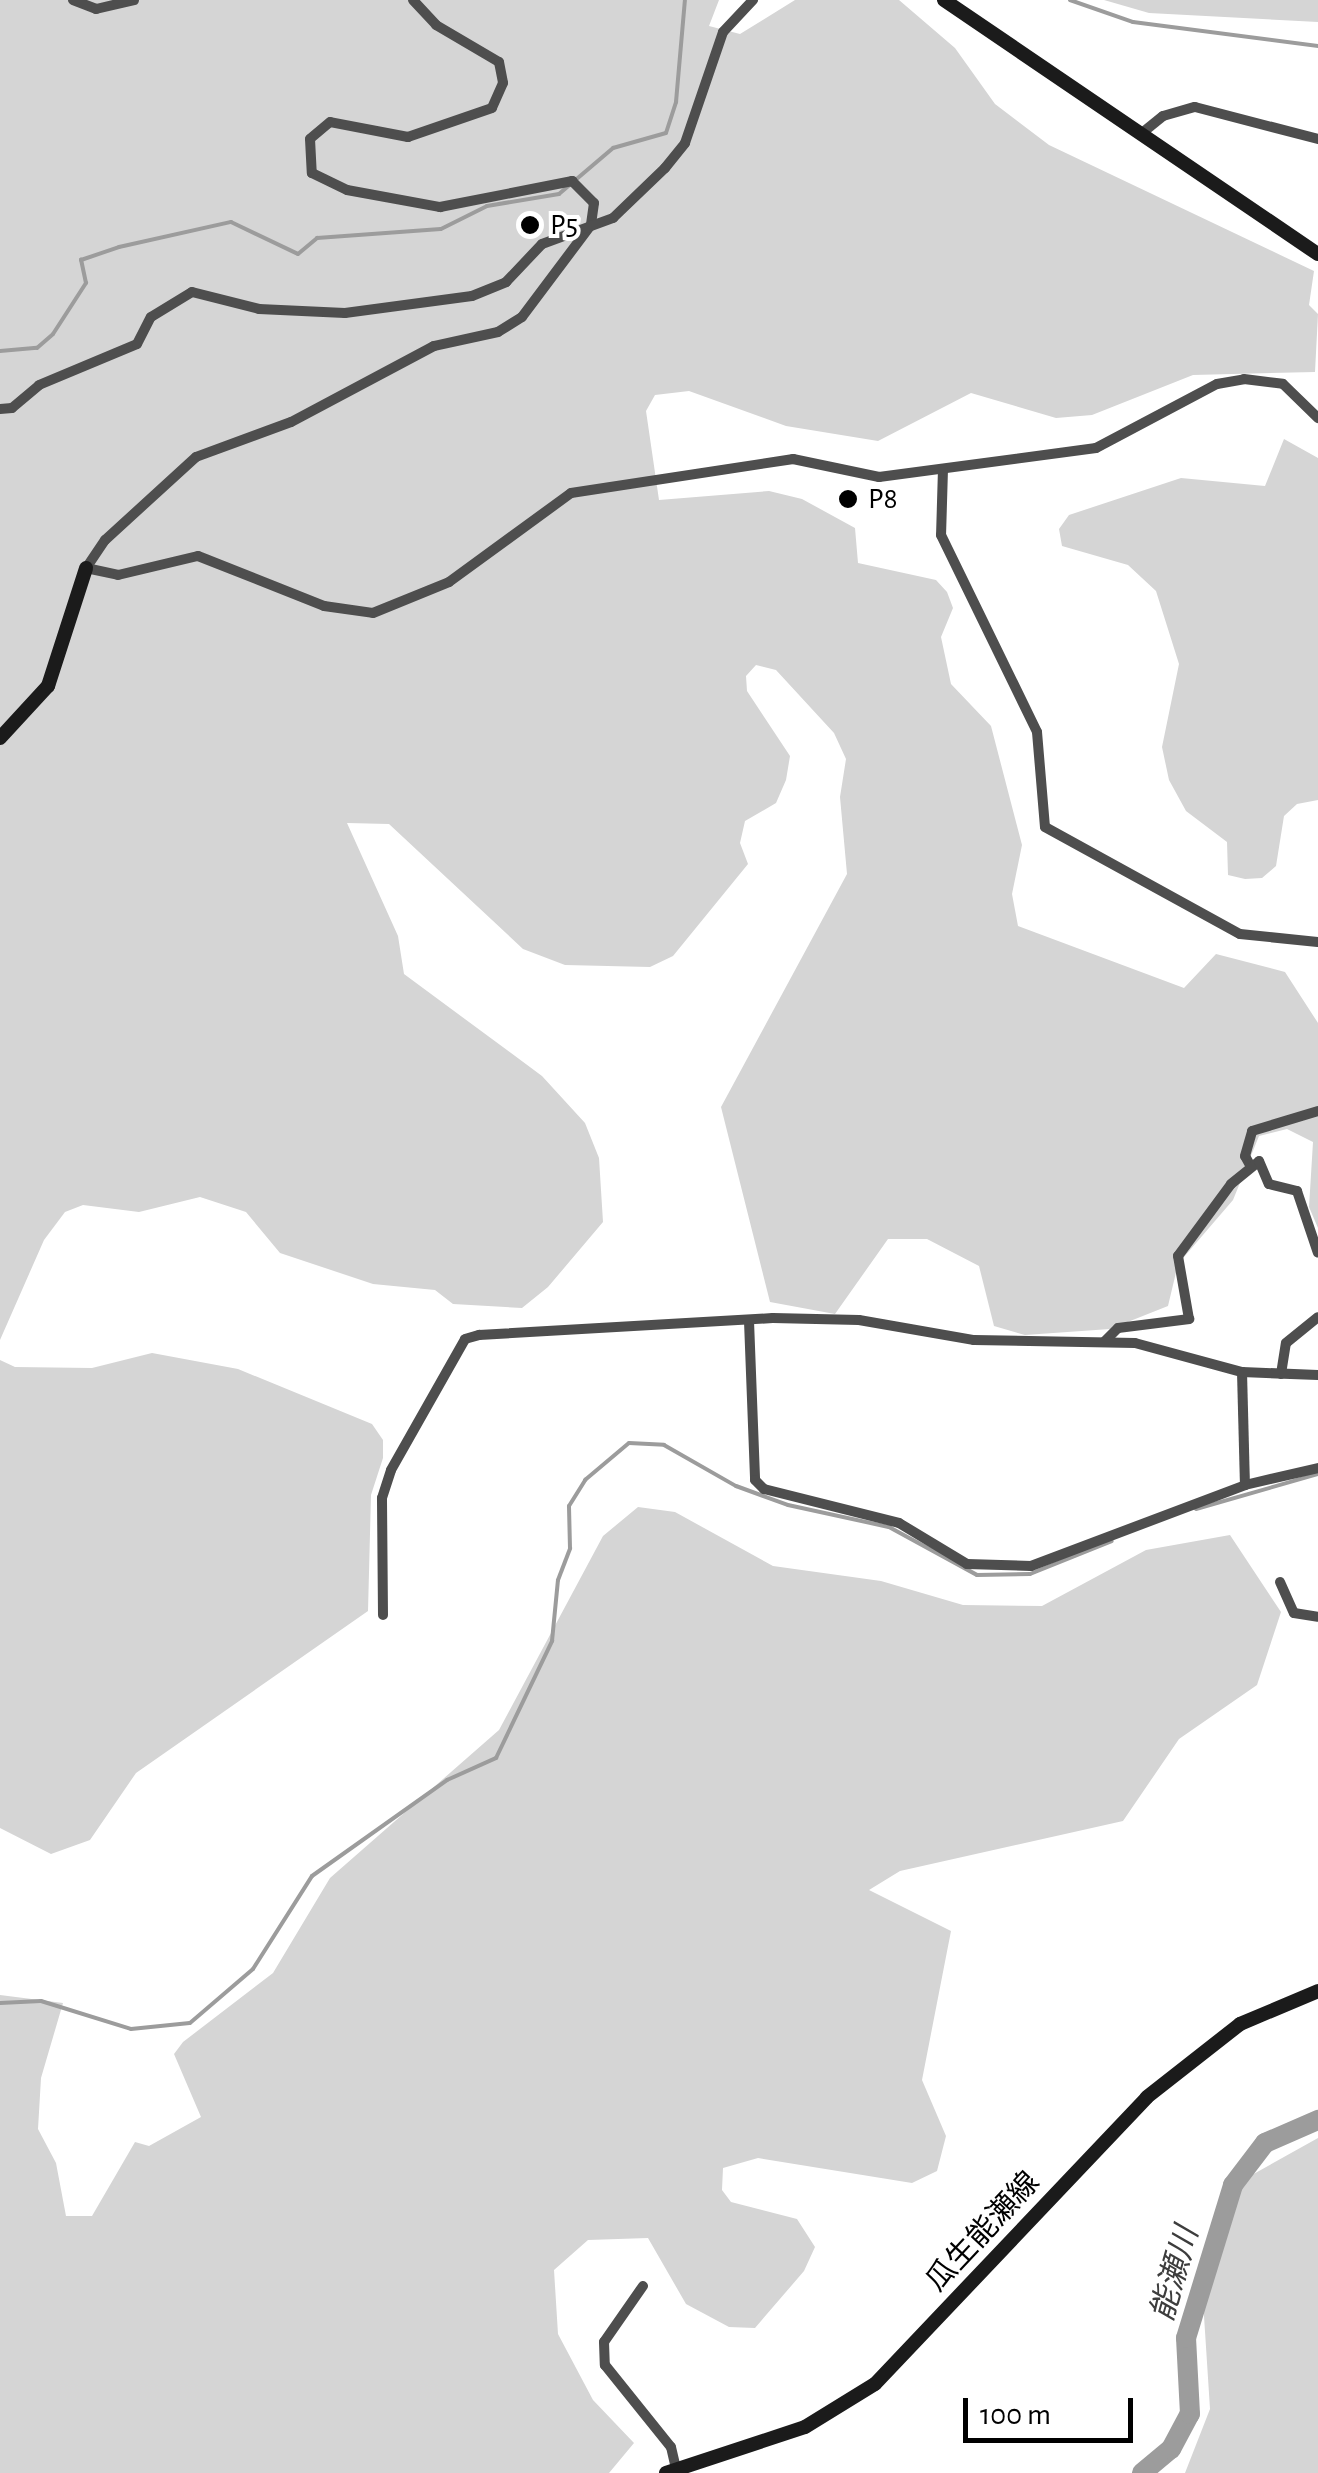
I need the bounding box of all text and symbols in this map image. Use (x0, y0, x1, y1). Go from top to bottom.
place label: P5 (550, 207, 578, 243)
marker: P5 (519, 214, 541, 236)
place label: P8 (868, 481, 898, 517)
marker: P8 (837, 488, 859, 510)
street label: 瓜生能瀬線 (919, 2165, 1047, 2299)
water label: 能瀬川 (1143, 2223, 1207, 2325)
scale bar (968, 2378, 1138, 2440)
text: 100 m (980, 2400, 1051, 2430)

